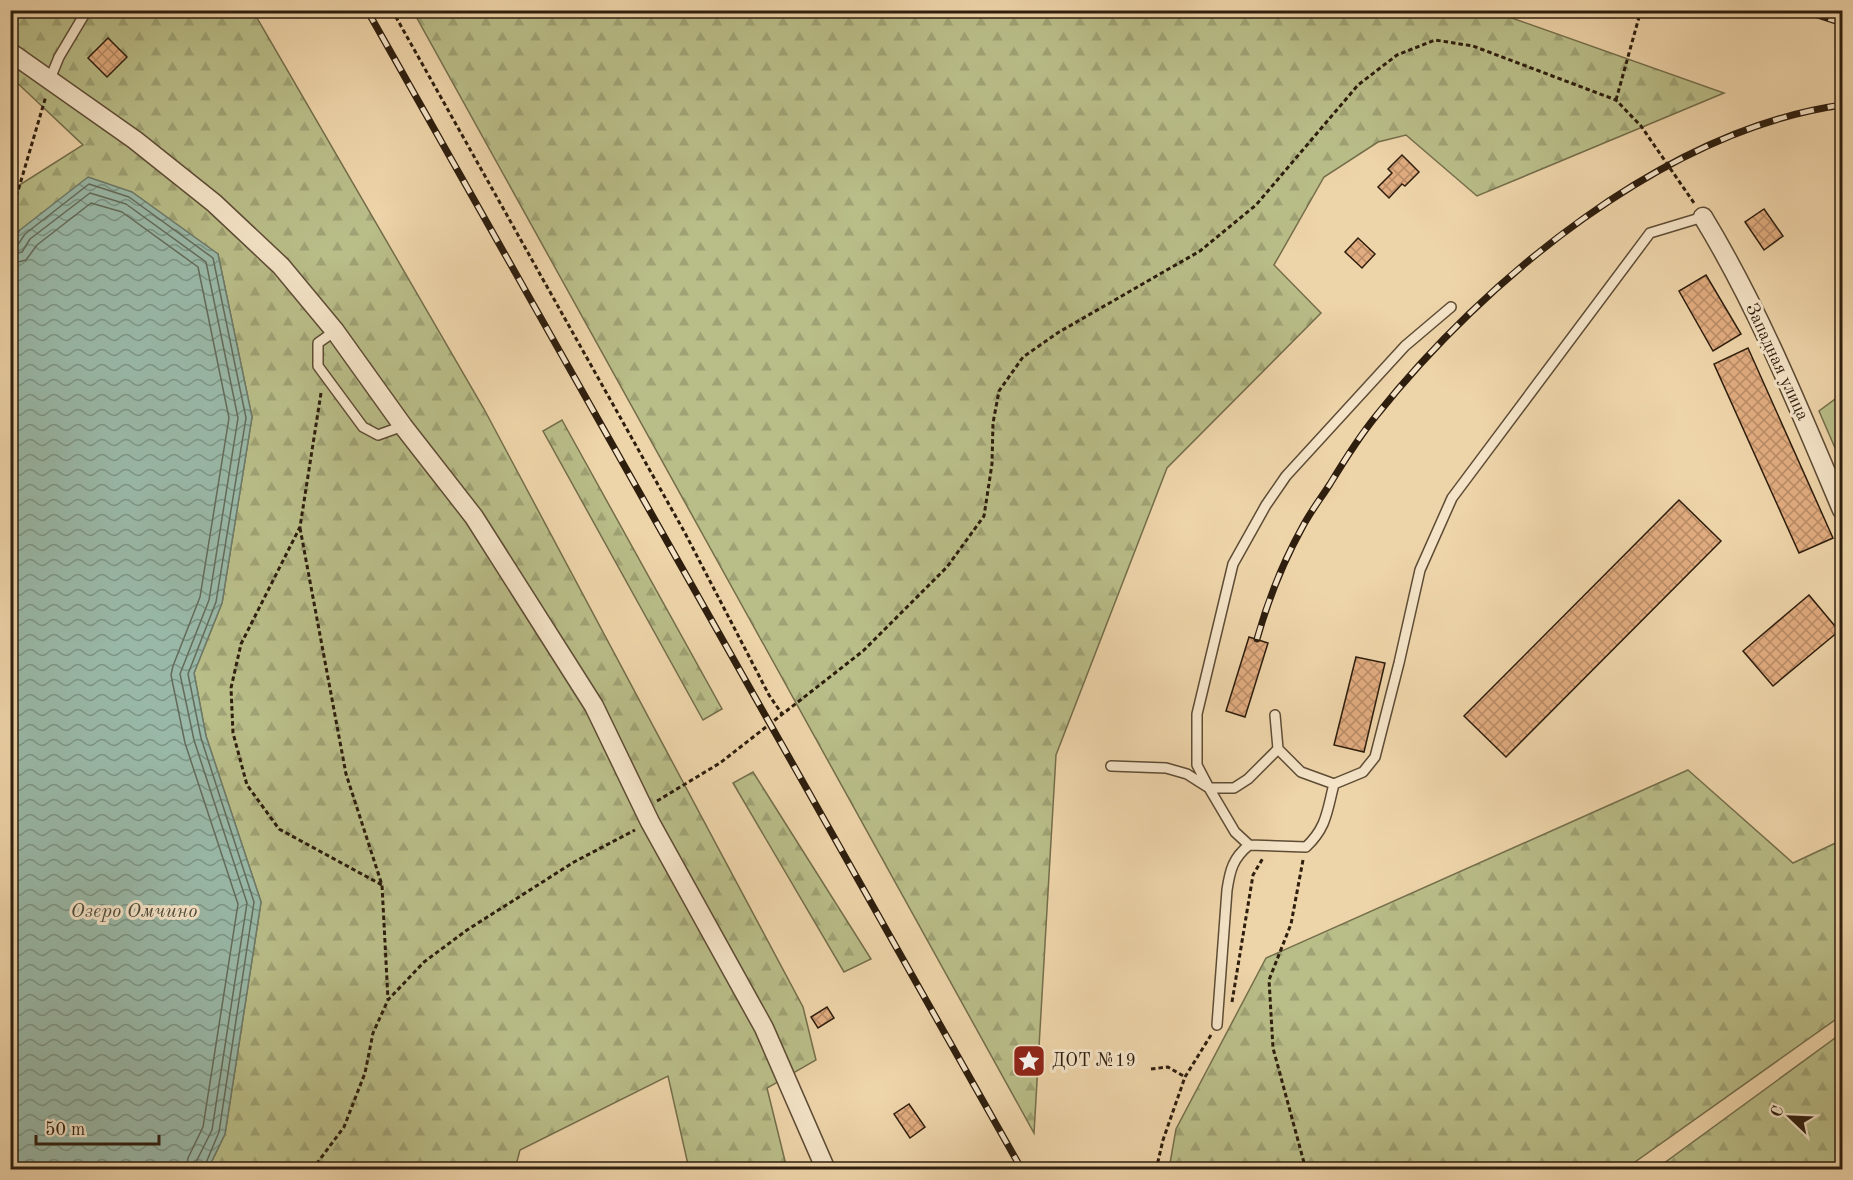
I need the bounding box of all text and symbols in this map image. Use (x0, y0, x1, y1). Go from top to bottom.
street label: Западная улица (1742, 301, 1812, 423)
water label: Озеро Омчино (71, 902, 197, 922)
place icon: ДОТ №19 (1011, 1043, 1047, 1079)
place label: ДОТ №19 (1052, 1052, 1136, 1070)
north arrow (1760, 1087, 1820, 1147)
text: С (1769, 1104, 1787, 1120)
scale bar (36, 1108, 159, 1146)
text: 50 m (45, 1121, 85, 1139)

